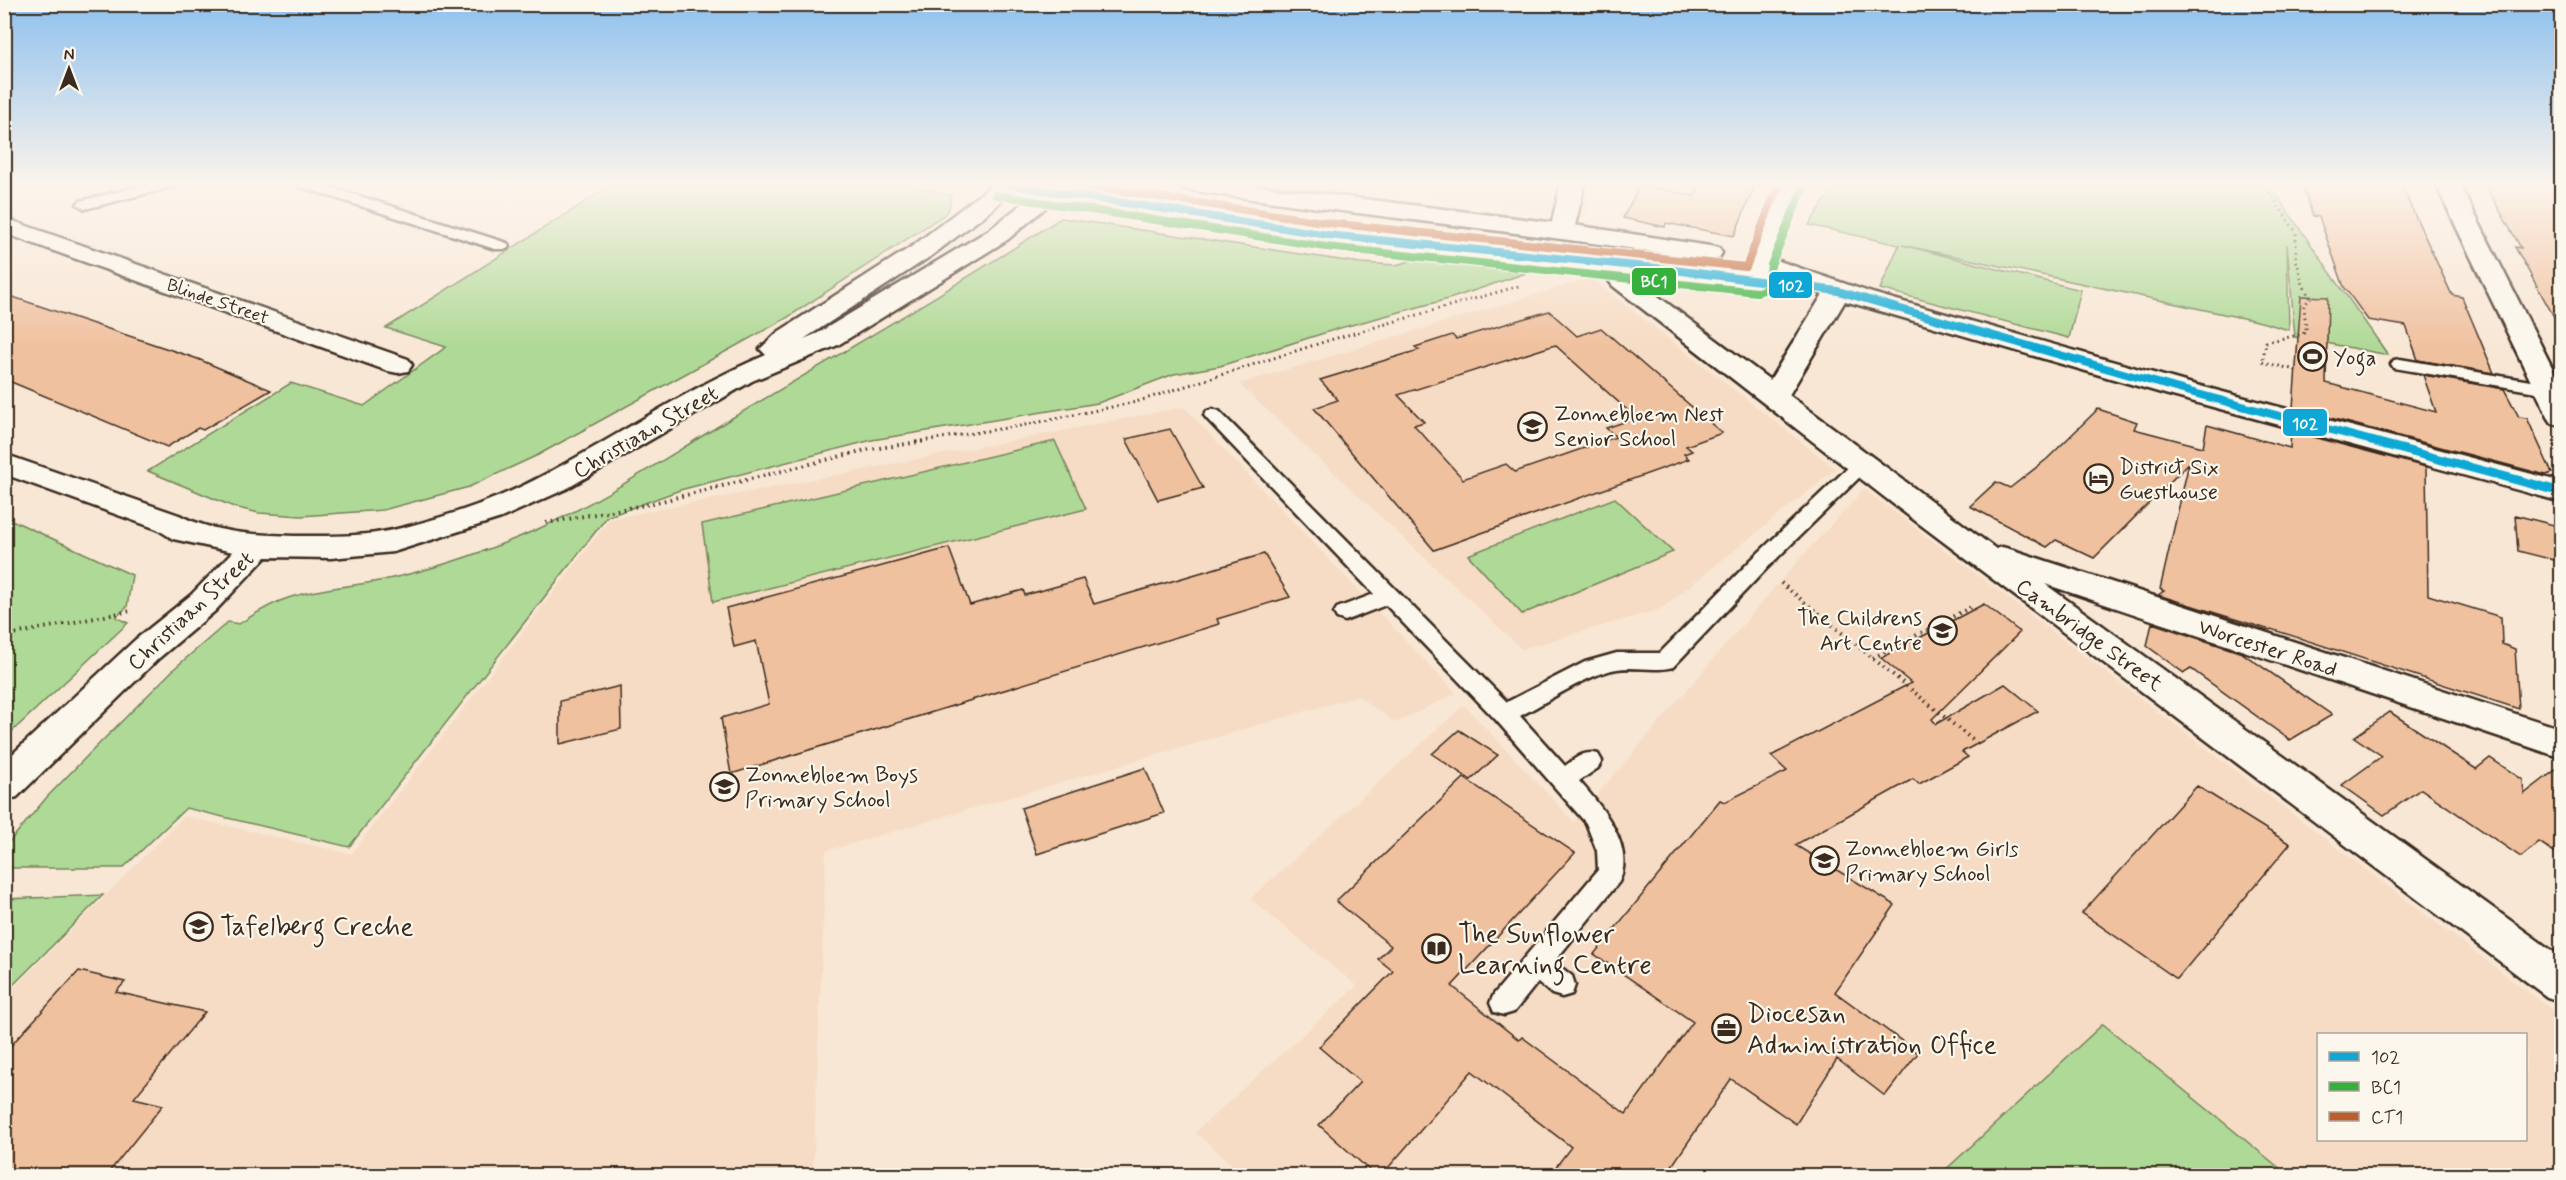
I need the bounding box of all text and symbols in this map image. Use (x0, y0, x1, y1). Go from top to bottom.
north arrow (39, 39, 99, 99)
text: N (64, 45, 74, 66)
line badge: BC1 (1631, 267, 1677, 296)
line badge: 102 (1768, 271, 1813, 299)
text: BC1 (1641, 272, 1667, 293)
street label: Blinde Street (164, 273, 272, 331)
text: 102 (1778, 276, 1804, 297)
sports icon: Yoga (2296, 341, 2328, 373)
place label: Yoga (2333, 345, 2376, 376)
street label: Christiaan Street (568, 380, 724, 486)
place label: Zonnebloem Nest Senior School (1554, 401, 1724, 454)
line badge: 102 (2282, 408, 2328, 437)
school or university icon: Zonnebloem Nest Senior School (1517, 410, 1549, 442)
text: 102 (2292, 414, 2318, 435)
place label: District Six Guesthouse (2119, 454, 2219, 507)
hotel icon: District Six Guesthouse (2082, 463, 2114, 495)
street label: Christiaan Street (122, 546, 261, 677)
street label: Cambridge Street (2008, 573, 2168, 701)
place label: The Childrens Art Centre (1797, 605, 1922, 658)
street label: Worcester Road (2194, 613, 2340, 685)
school or university icon: The Childrens Art Centre (1927, 614, 1959, 646)
place label: Zonnebloem Boys Primary School (745, 762, 918, 815)
school or university icon: Zonnebloem Boys Primary School (708, 771, 740, 803)
place label: Zonnebloem Girls Primary School (1845, 836, 2019, 889)
school or university icon: Zonnebloem Girls Primary School (1808, 845, 1840, 877)
school or university icon: Tafelberg Creche (183, 910, 215, 942)
place label: Tafelberg Creche (220, 910, 414, 948)
place label: The Sunflower Learning Centre (1458, 917, 1652, 986)
library icon: The Sunflower Learning Centre (1421, 933, 1453, 965)
place label: Diocesan Administration Office (1747, 997, 1997, 1063)
office icon: Diocesan Administration Office (1710, 1013, 1742, 1045)
legend (2317, 1033, 2527, 1141)
text: 102 (2371, 1046, 2400, 1070)
text: BC1 (2371, 1076, 2401, 1100)
text: CT1 (2371, 1106, 2403, 1130)

